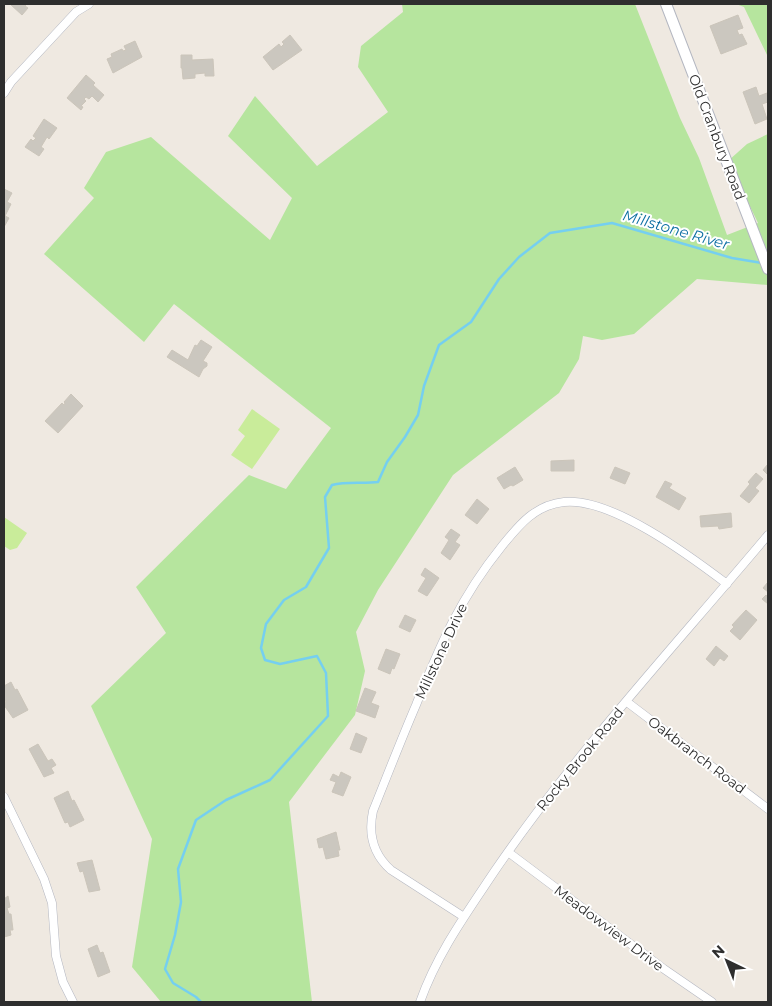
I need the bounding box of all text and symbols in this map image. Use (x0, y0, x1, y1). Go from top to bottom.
street label: Old Cranbury Road (685, 71, 749, 203)
water label: Millstone River (621, 205, 733, 254)
street label: Millstone Drive (411, 600, 471, 702)
street label: Rocky Brook Road (533, 704, 627, 814)
street label: Oakbranch Road (644, 712, 750, 798)
street label: Meadowview Drive (551, 881, 667, 975)
north arrow (702, 936, 752, 986)
text: N (708, 941, 728, 962)

